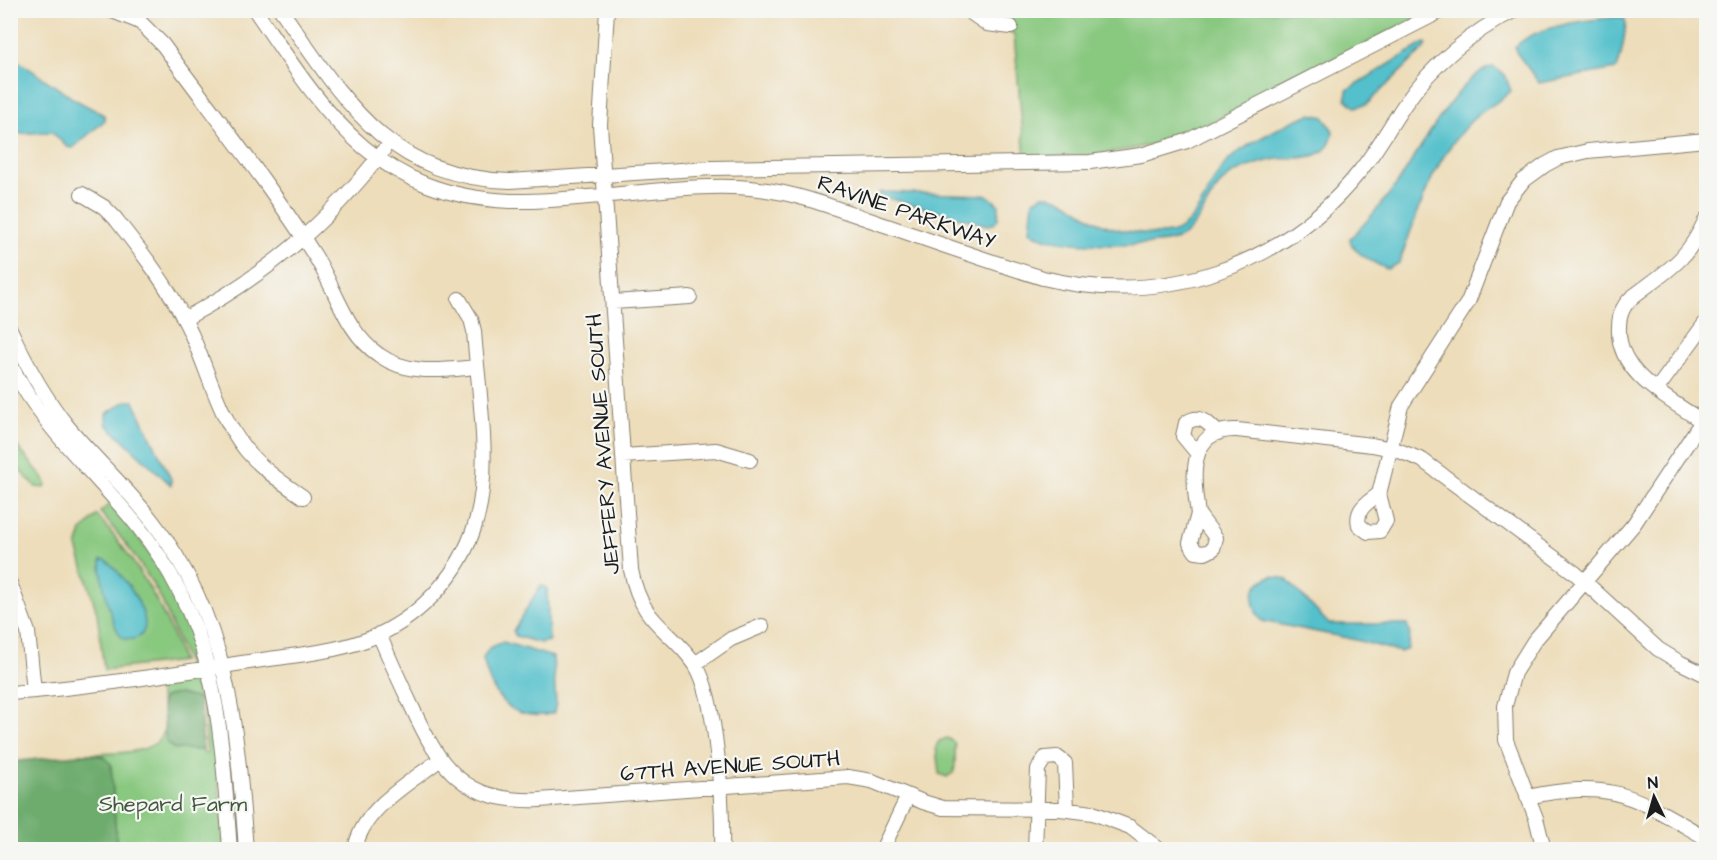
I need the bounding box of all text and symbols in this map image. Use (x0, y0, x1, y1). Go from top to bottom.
street label: RAVINE PARKWAY (813, 167, 1000, 257)
street label: JEFFERY AVENUE SOUTH (579, 312, 628, 575)
street label: 67TH AVENUE SOUTH (619, 743, 841, 790)
north arrow (1624, 767, 1684, 827)
text: N (1647, 772, 1659, 794)
park label: Shepard Farm (99, 789, 247, 820)

